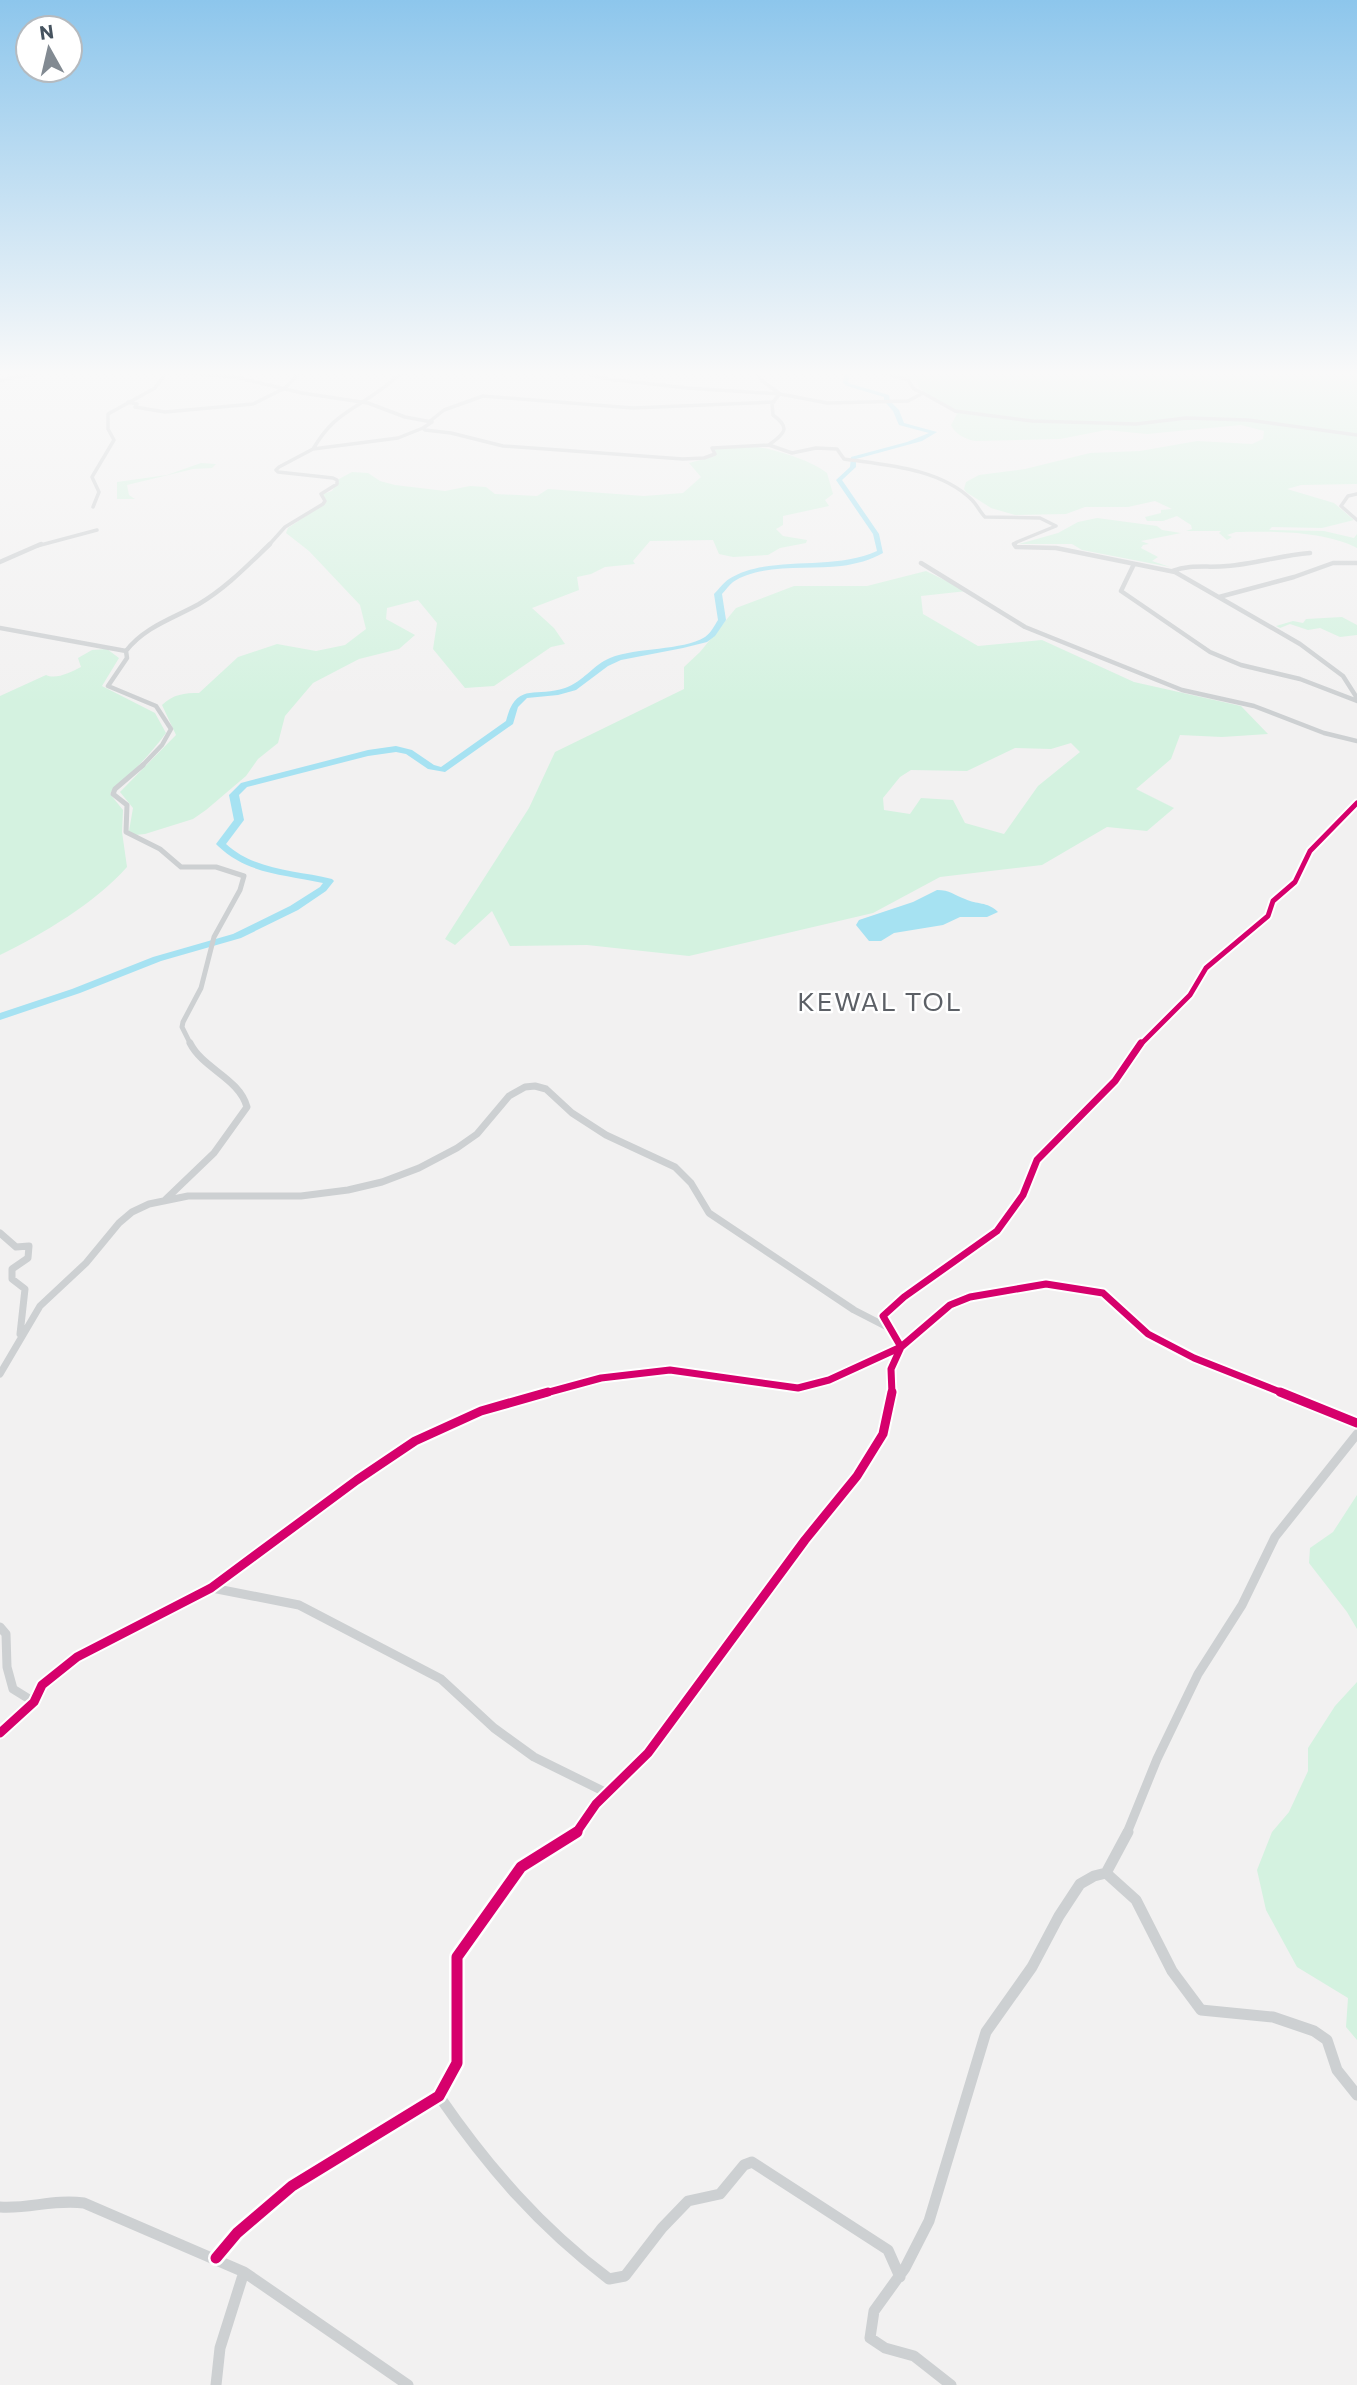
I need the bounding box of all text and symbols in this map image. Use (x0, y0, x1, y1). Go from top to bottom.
north arrow (14, 14, 84, 84)
text: N (38, 19, 55, 44)
district label: KEWAL TOL (797, 985, 963, 1016)

